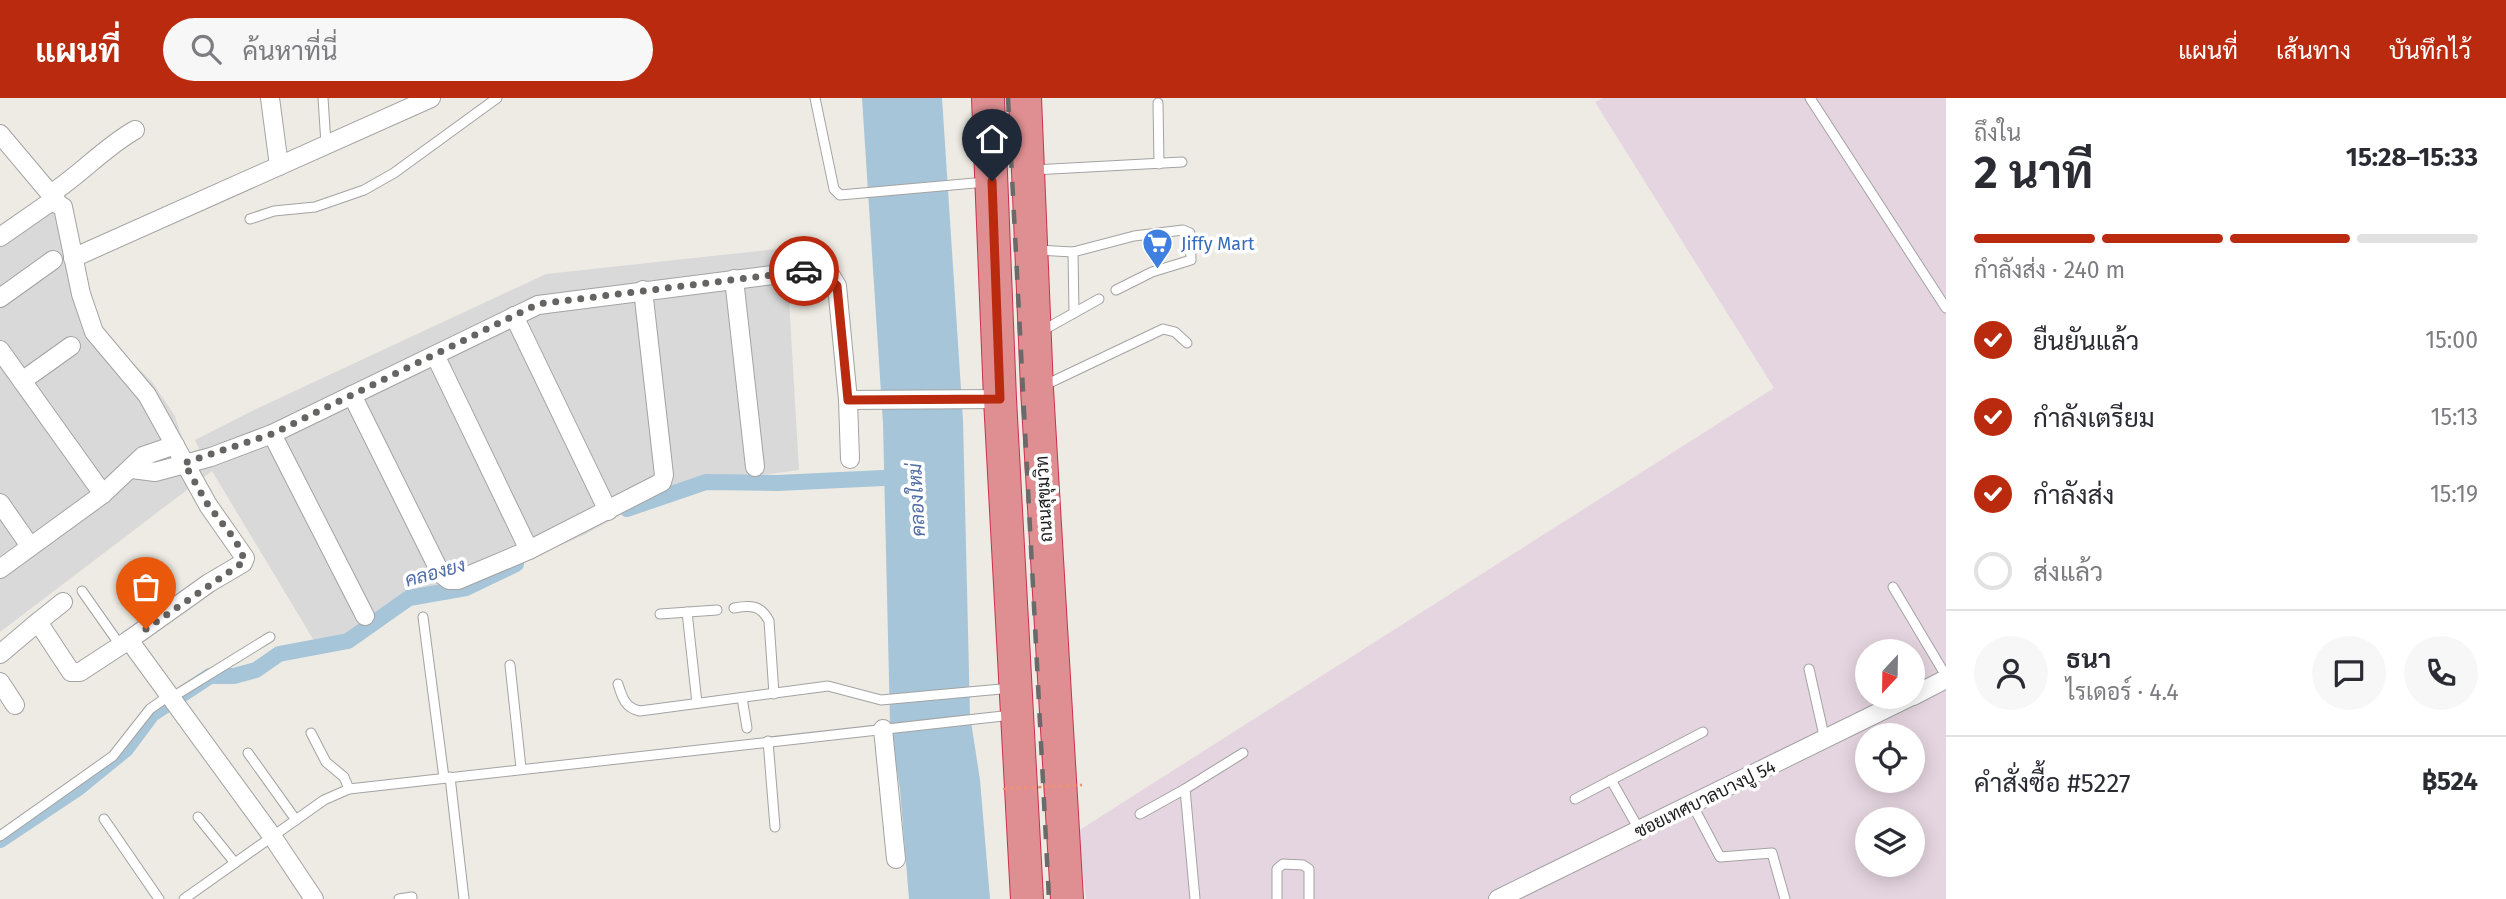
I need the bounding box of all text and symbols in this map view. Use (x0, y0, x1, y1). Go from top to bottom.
search box (163, 18, 653, 81)
icon: search (187, 30, 225, 68)
text: แผนที่ (35, 31, 121, 71)
text: ค้นหาที่นี่ (243, 36, 338, 67)
text: แผนที่ (2178, 37, 2238, 65)
text: เส้นทาง (2276, 37, 2351, 65)
text: บันทึกไว้ (2389, 37, 2471, 65)
pin (962, 109, 1022, 181)
text: ถึงใน (1974, 119, 2021, 147)
icon: home (973, 120, 1011, 158)
text: 15:28–15:33 (2346, 142, 2478, 173)
text: 2 นาที (1974, 145, 2093, 200)
supermarket icon: Jiffy Mart (1141, 227, 1175, 271)
place label: Jiffy Mart (1181, 233, 1255, 255)
courier (769, 236, 839, 306)
icon: car (785, 252, 823, 290)
text: กำลังส่ง · 240 m (1974, 256, 2125, 284)
icon: check (1974, 321, 2012, 359)
text: ยืนยันแล้ว (2033, 326, 2139, 357)
text: 15:00 (2425, 326, 2478, 354)
icon: check (1974, 398, 2012, 436)
text: กำลังเตรียม (2033, 403, 2155, 434)
text: 15:13 (2430, 403, 2478, 431)
street label: ถนนสุขุมวิท (1031, 455, 1058, 543)
water label: คลองใหม่ (902, 462, 930, 537)
icon: check (1974, 475, 2012, 513)
text: กำลังส่ง (2033, 480, 2114, 511)
text: 15:19 (2430, 480, 2478, 508)
water label: คลองยง (402, 553, 468, 592)
pin (116, 557, 176, 629)
text: ส่งแล้ว (2033, 557, 2103, 588)
icon: bag (127, 568, 165, 606)
button: person (1974, 636, 2048, 710)
button: chat (2312, 636, 2386, 710)
button: phone (2404, 636, 2478, 710)
north arrow (1855, 639, 1925, 709)
map controls (1855, 639, 1925, 877)
text: ธนา (2066, 644, 2111, 675)
text: ไรเดอร์ · 4.4 (2066, 678, 2178, 706)
button: locate (1855, 723, 1925, 793)
street label: ซอยเทศบาลบางปู 54 (1631, 755, 1781, 845)
text: ฿524 (2422, 766, 2478, 797)
text: คำสั่งซื้อ #5227 (1974, 768, 2131, 799)
button: layers (1855, 807, 1925, 877)

